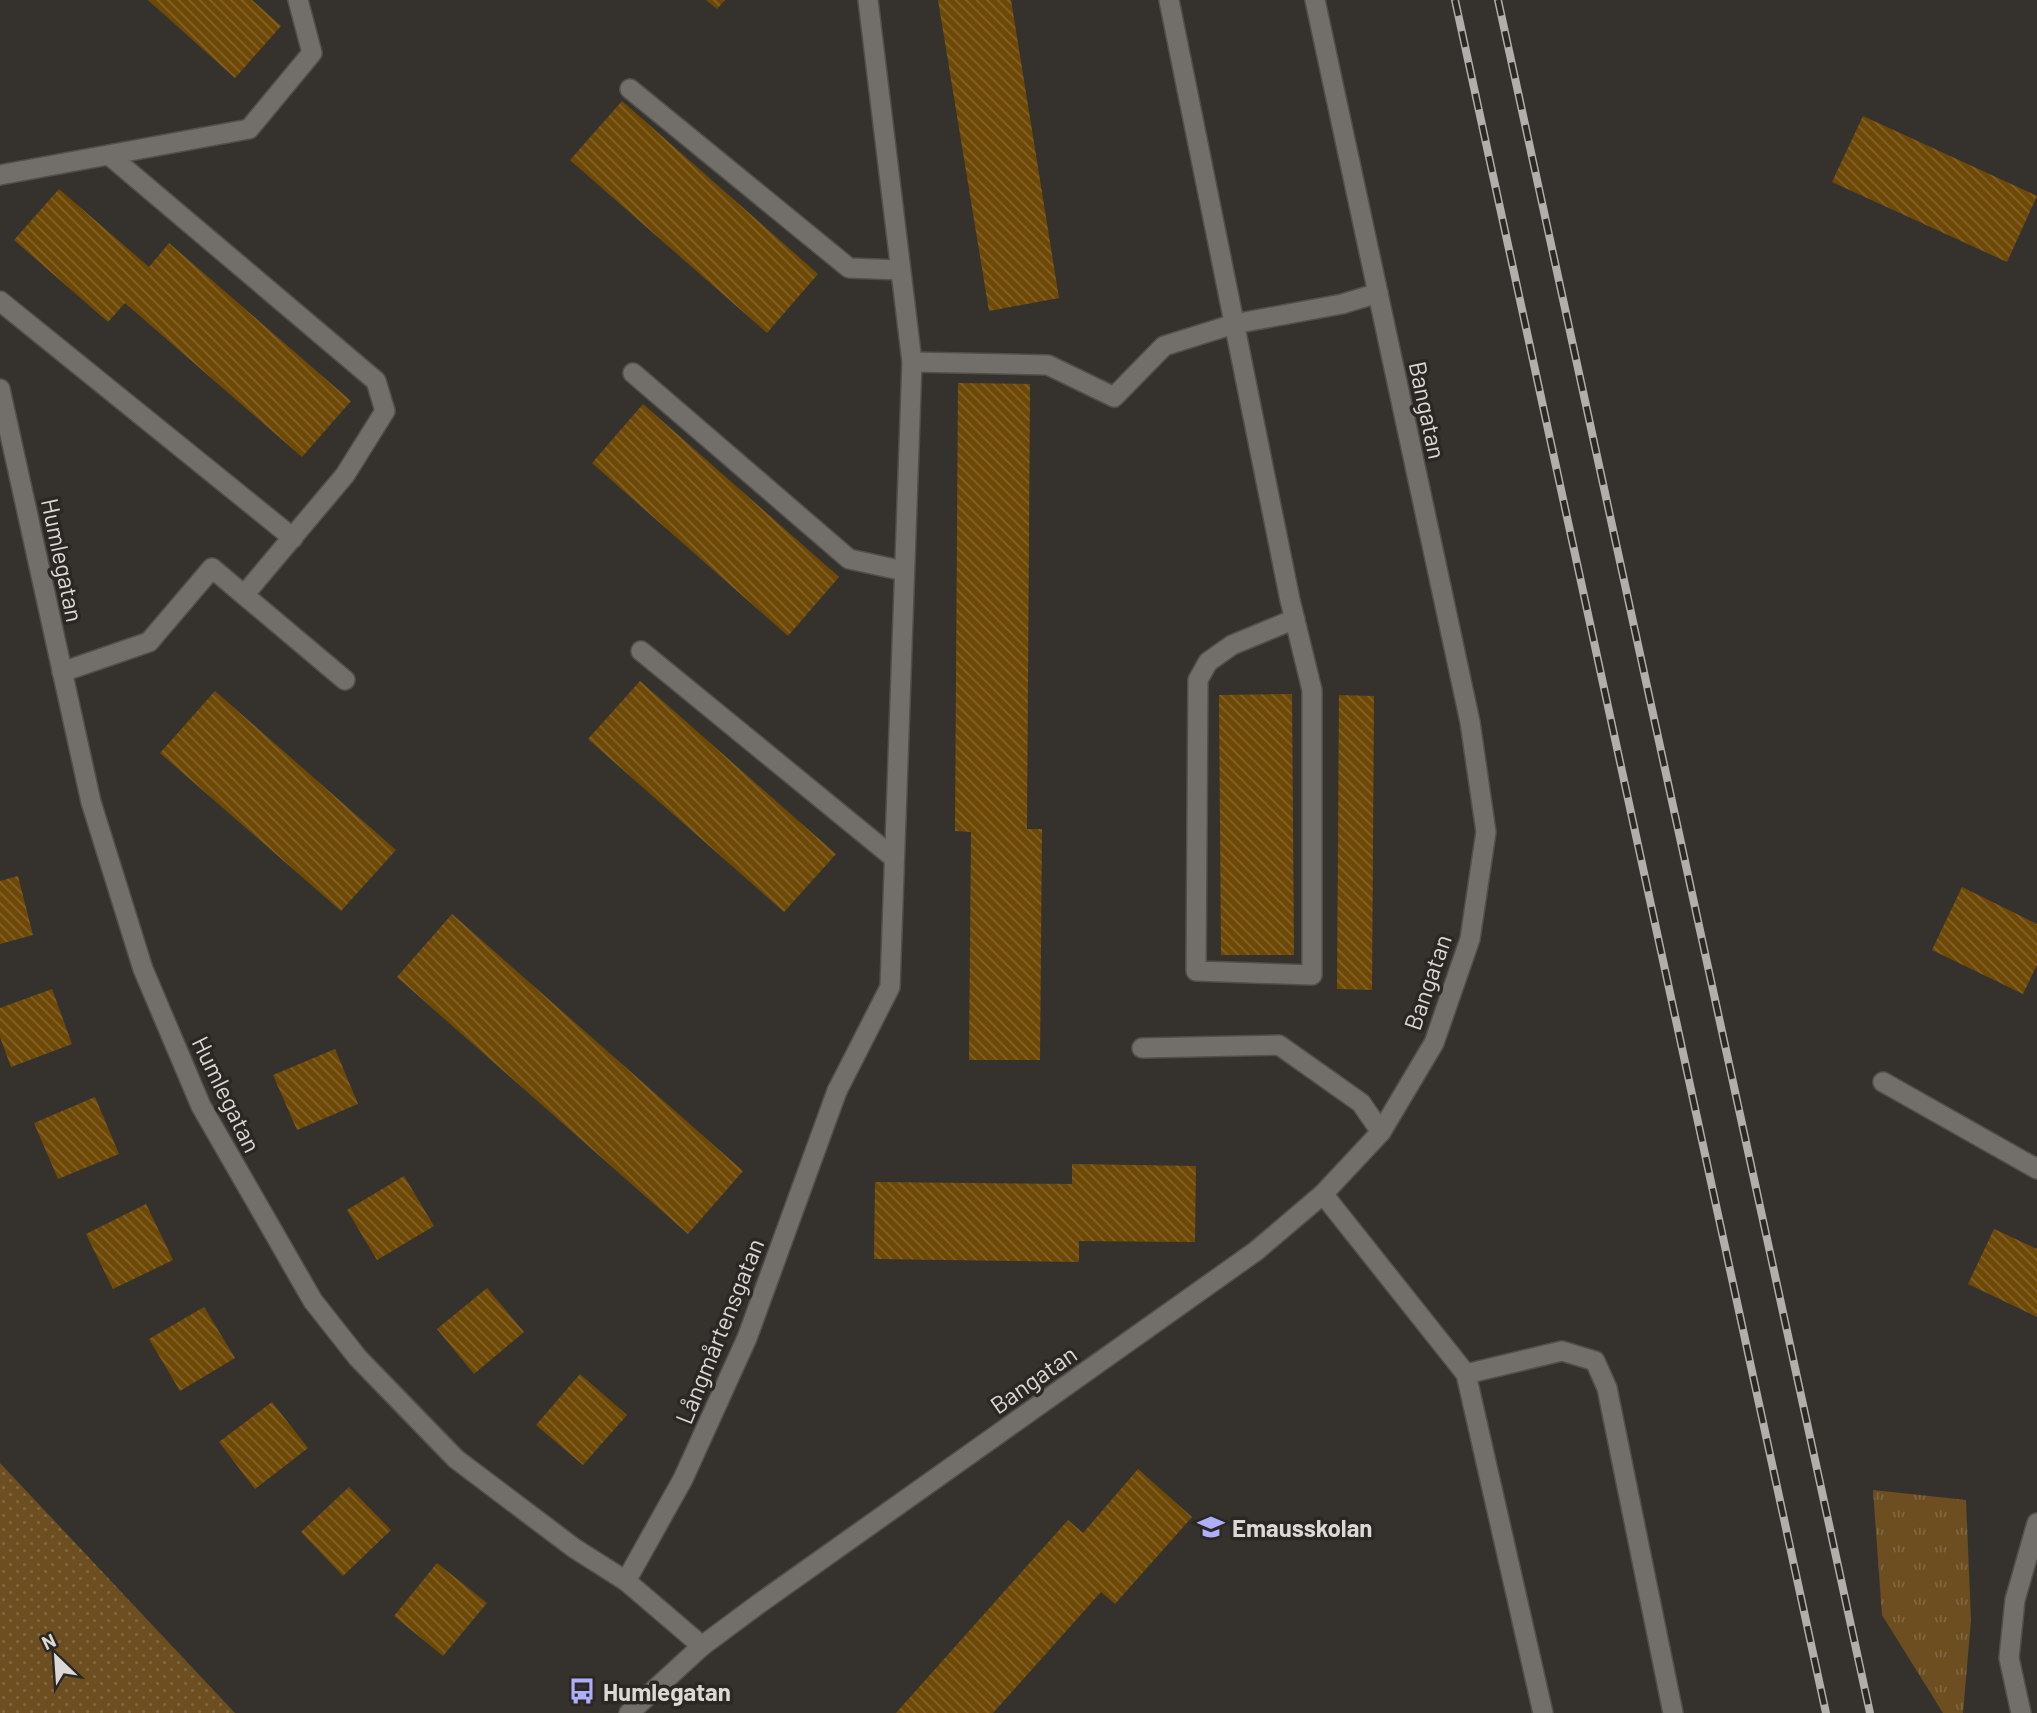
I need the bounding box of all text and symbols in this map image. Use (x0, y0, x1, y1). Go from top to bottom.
street label: Bangatan (1404, 359, 1452, 461)
street label: Humlegatan (36, 496, 90, 624)
street label: Bangatan (1397, 930, 1457, 1034)
street label: Humlegatan (186, 1031, 268, 1157)
street label: Långmårtensgatan (669, 1234, 769, 1428)
street label: Bangatan (984, 1339, 1082, 1419)
school or university icon: Emausskolan (1196, 1512, 1226, 1542)
place label: Emausskolan (1232, 1513, 1372, 1542)
north arrow (21, 1622, 91, 1692)
text: N (38, 1628, 59, 1654)
bus stop icon: Humlegatan (567, 1676, 597, 1706)
place label: Humlegatan (603, 1677, 731, 1706)

